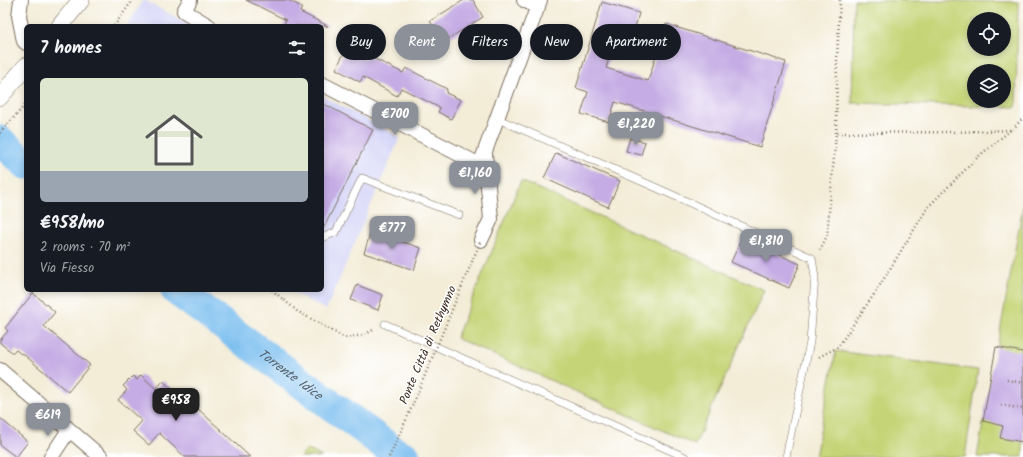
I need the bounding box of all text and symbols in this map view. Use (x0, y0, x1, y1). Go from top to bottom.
map controls (967, 12, 1011, 108)
button: locate (967, 12, 1011, 56)
chip: Buy (336, 24, 386, 60)
chip: Rent (394, 24, 450, 60)
chip: Filters (458, 24, 522, 60)
chip: New (530, 24, 583, 60)
chip: Apartment (591, 24, 681, 60)
text: 7 homes (40, 35, 102, 62)
icon: filters (286, 37, 308, 59)
button: layers (967, 64, 1011, 108)
pin: €700 (371, 102, 419, 136)
icon: home (138, 104, 210, 176)
text: €700 (381, 104, 409, 125)
pin: €1,220 (603, 112, 669, 146)
text: €1,220 (617, 114, 655, 135)
pin: €1,160 (442, 161, 508, 195)
text: €1,160 (458, 163, 492, 184)
text: €958/mo (40, 210, 104, 237)
pin: €777 (368, 216, 416, 250)
text: €777 (379, 218, 405, 239)
pin: €1,810 (733, 229, 799, 263)
text: €1,810 (749, 231, 783, 252)
text: 2 rooms · 70 m² (40, 237, 130, 258)
text: Via Fiesso (40, 258, 94, 279)
street label: Ponte Città di Rethymno (394, 283, 462, 407)
water label: Torrente Idice (253, 344, 328, 406)
pin: €958 (152, 388, 200, 422)
text: €958 (161, 390, 191, 411)
pin: €619 (24, 403, 72, 437)
text: €619 (35, 405, 61, 426)

